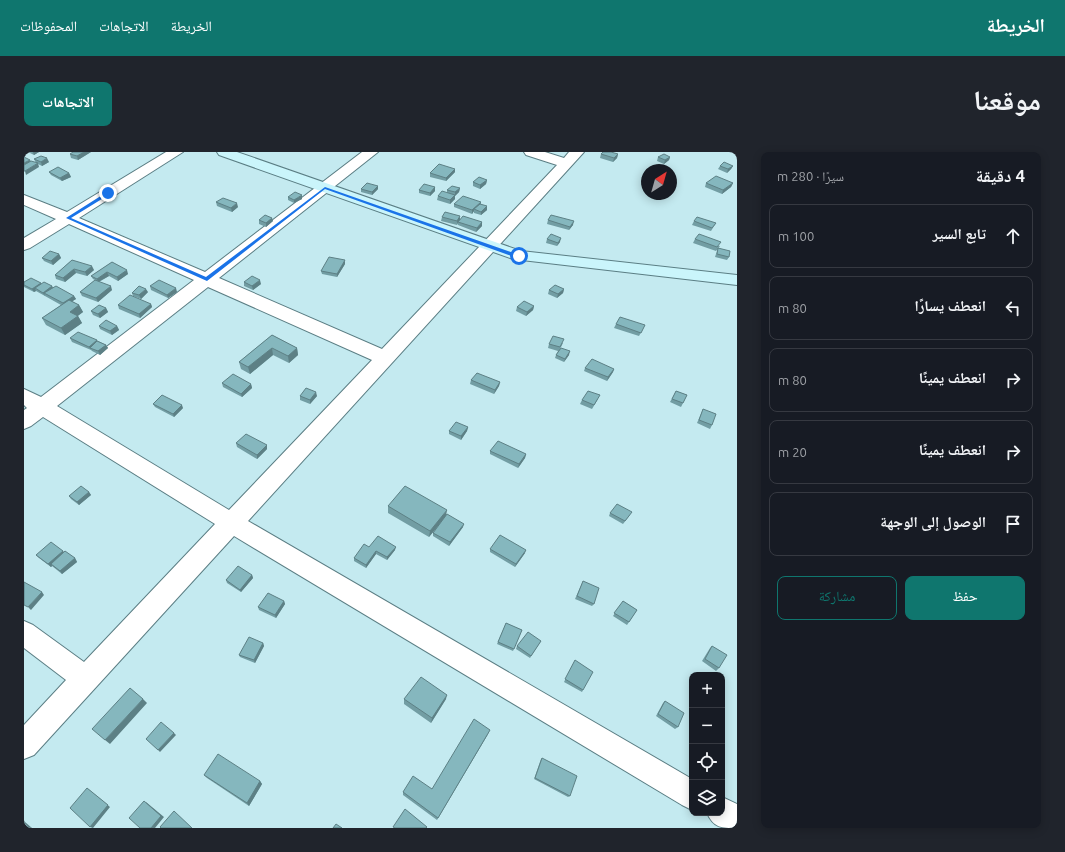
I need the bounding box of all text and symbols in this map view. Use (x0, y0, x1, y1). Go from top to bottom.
text: الخريطة (987, 14, 1045, 36)
text: المحفوظات (20, 18, 77, 34)
text: الاتجاهات (99, 18, 149, 34)
text: الخريطة (171, 18, 212, 34)
button: الاتجاهات (24, 82, 112, 126)
text: موقعنا (973, 84, 1041, 115)
north arrow (641, 164, 677, 200)
text: 4 دقيقة (976, 166, 1025, 185)
text: سيرًا · 280 m (777, 169, 844, 183)
route end (99, 184, 117, 202)
text: تابع السير (932, 225, 986, 242)
icon: ahead (1002, 225, 1024, 247)
text: 100 m (778, 229, 814, 243)
route start (510, 247, 528, 265)
text: انعطف يسارًا (914, 297, 986, 314)
icon: left (1002, 297, 1024, 319)
text: 80 m (778, 301, 807, 315)
text: انعطف يمينًا (919, 369, 986, 386)
icon: right (1002, 369, 1024, 391)
text: 80 m (778, 373, 807, 387)
text: انعطف يمينًا (919, 441, 986, 458)
icon: right (1002, 441, 1024, 463)
text: 20 m (778, 445, 807, 459)
text: الوصول إلى الوجهة (880, 513, 986, 530)
icon: arrive (1002, 513, 1024, 535)
button: مشاركة (777, 576, 897, 620)
button: حفظ (905, 576, 1025, 620)
map controls (689, 672, 725, 816)
button: + (689, 672, 725, 708)
button: − (689, 708, 725, 744)
button: locate (689, 744, 725, 780)
button: layers (689, 780, 725, 816)

